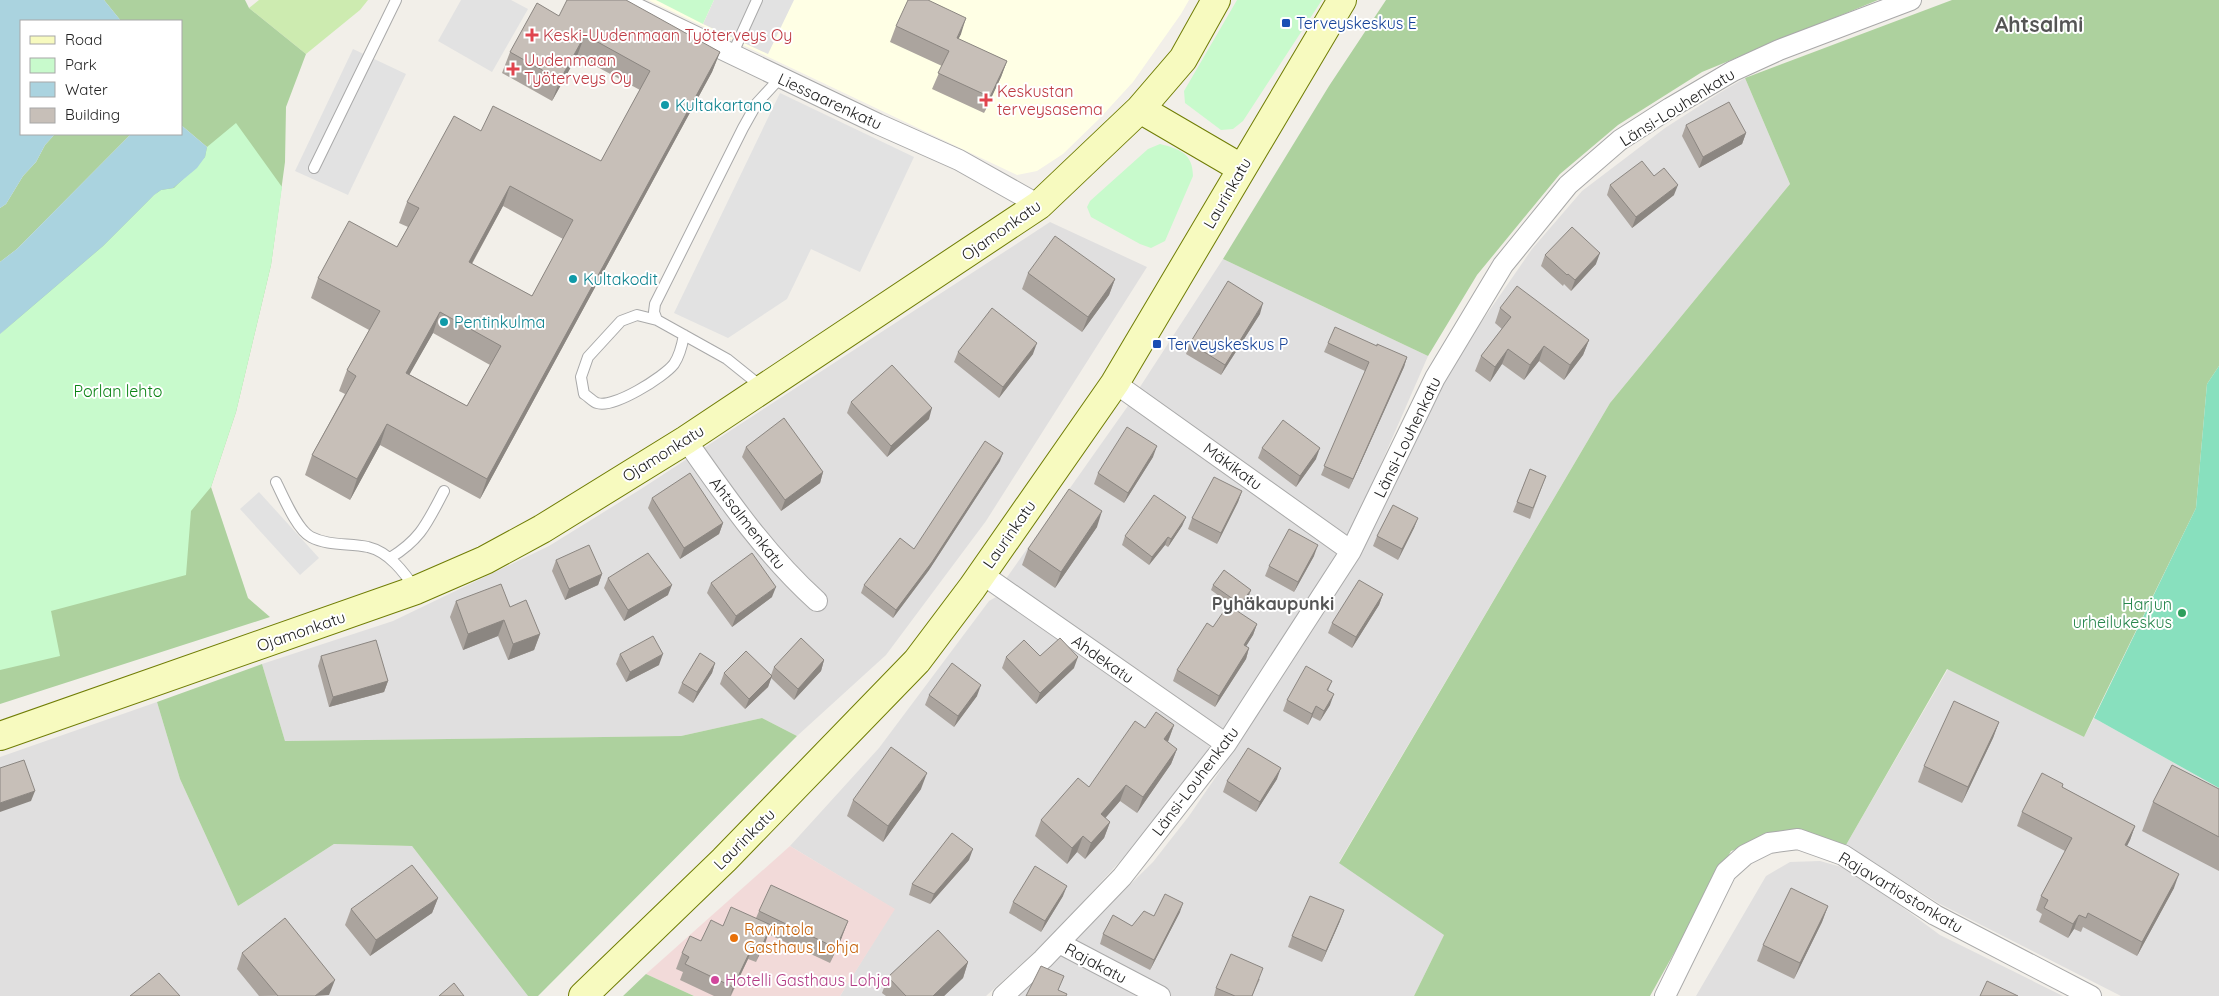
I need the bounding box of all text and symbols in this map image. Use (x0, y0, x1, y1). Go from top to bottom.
district label: Ahtsalmi (1995, 11, 2083, 37)
place label: Terveyskeskus E (1296, 13, 1417, 33)
marker: Terveyskeskus E (1280, 17, 1292, 29)
legend (20, 20, 182, 135)
place label: Keski-Uudenmaan Työterveys Oy (543, 25, 792, 45)
marker: Keski-Uudenmaan Työterveys Oy (525, 28, 539, 42)
text: Road (65, 30, 102, 49)
place label: Uudenmaan Työterveys Oy (524, 50, 632, 88)
text: Park (65, 55, 97, 74)
marker: Uudenmaan Työterveys Oy (506, 62, 520, 76)
street label: Länsi-Louhenkatu (1616, 64, 1738, 150)
street label: Liessaarenkatu (775, 68, 885, 134)
text: Water (65, 80, 108, 99)
place label: Keskustan terveysasema (997, 81, 1103, 119)
marker: Keskustan terveysasema (979, 93, 993, 107)
place label: Kultakartano (675, 95, 772, 115)
marker: Kultakartano (659, 99, 671, 111)
text: Building (65, 105, 120, 124)
street label: Laurinkatu (1199, 154, 1255, 232)
street label: Ojamonkatu (957, 195, 1045, 265)
place label: Kultakodit (583, 269, 658, 289)
marker: Kultakodit (567, 273, 579, 285)
place label: Pentinkulma (454, 312, 545, 332)
marker: Pentinkulma (438, 316, 450, 328)
place label: Terveyskeskus P (1167, 334, 1288, 354)
marker: Terveyskeskus P (1151, 338, 1163, 350)
street label: Länsi-Louhenkatu (1369, 373, 1445, 501)
park label: Porlan lehto (74, 381, 162, 401)
street label: Ojamonkatu (618, 420, 708, 486)
street label: Mäkikatu (1200, 438, 1266, 494)
street label: Ahtsalmenkatu (706, 473, 790, 573)
street label: Laurinkatu (978, 496, 1040, 572)
district label: Pyhäkaupunki (1212, 592, 1334, 615)
place label: Harjun urheilukeskus (2073, 594, 2172, 632)
street label: Ojamonkatu (254, 606, 348, 656)
marker: Harjun urheilukeskus (2176, 607, 2188, 619)
street label: Ahdekatu (1068, 630, 1138, 688)
street label: Länsi-Louhenkatu (1147, 722, 1243, 840)
street label: Laurinkatu (709, 804, 779, 874)
street label: Rajavartiostonkatu (1835, 847, 1967, 937)
place label: Ravintola Gasthaus Lohja (744, 919, 859, 957)
marker: Ravintola Gasthaus Lohja (728, 932, 740, 944)
street label: Rajakatu (1062, 938, 1130, 988)
place label: Hotelli Gasthaus Lohja (725, 970, 891, 990)
marker: Hotelli Gasthaus Lohja (709, 974, 721, 986)

